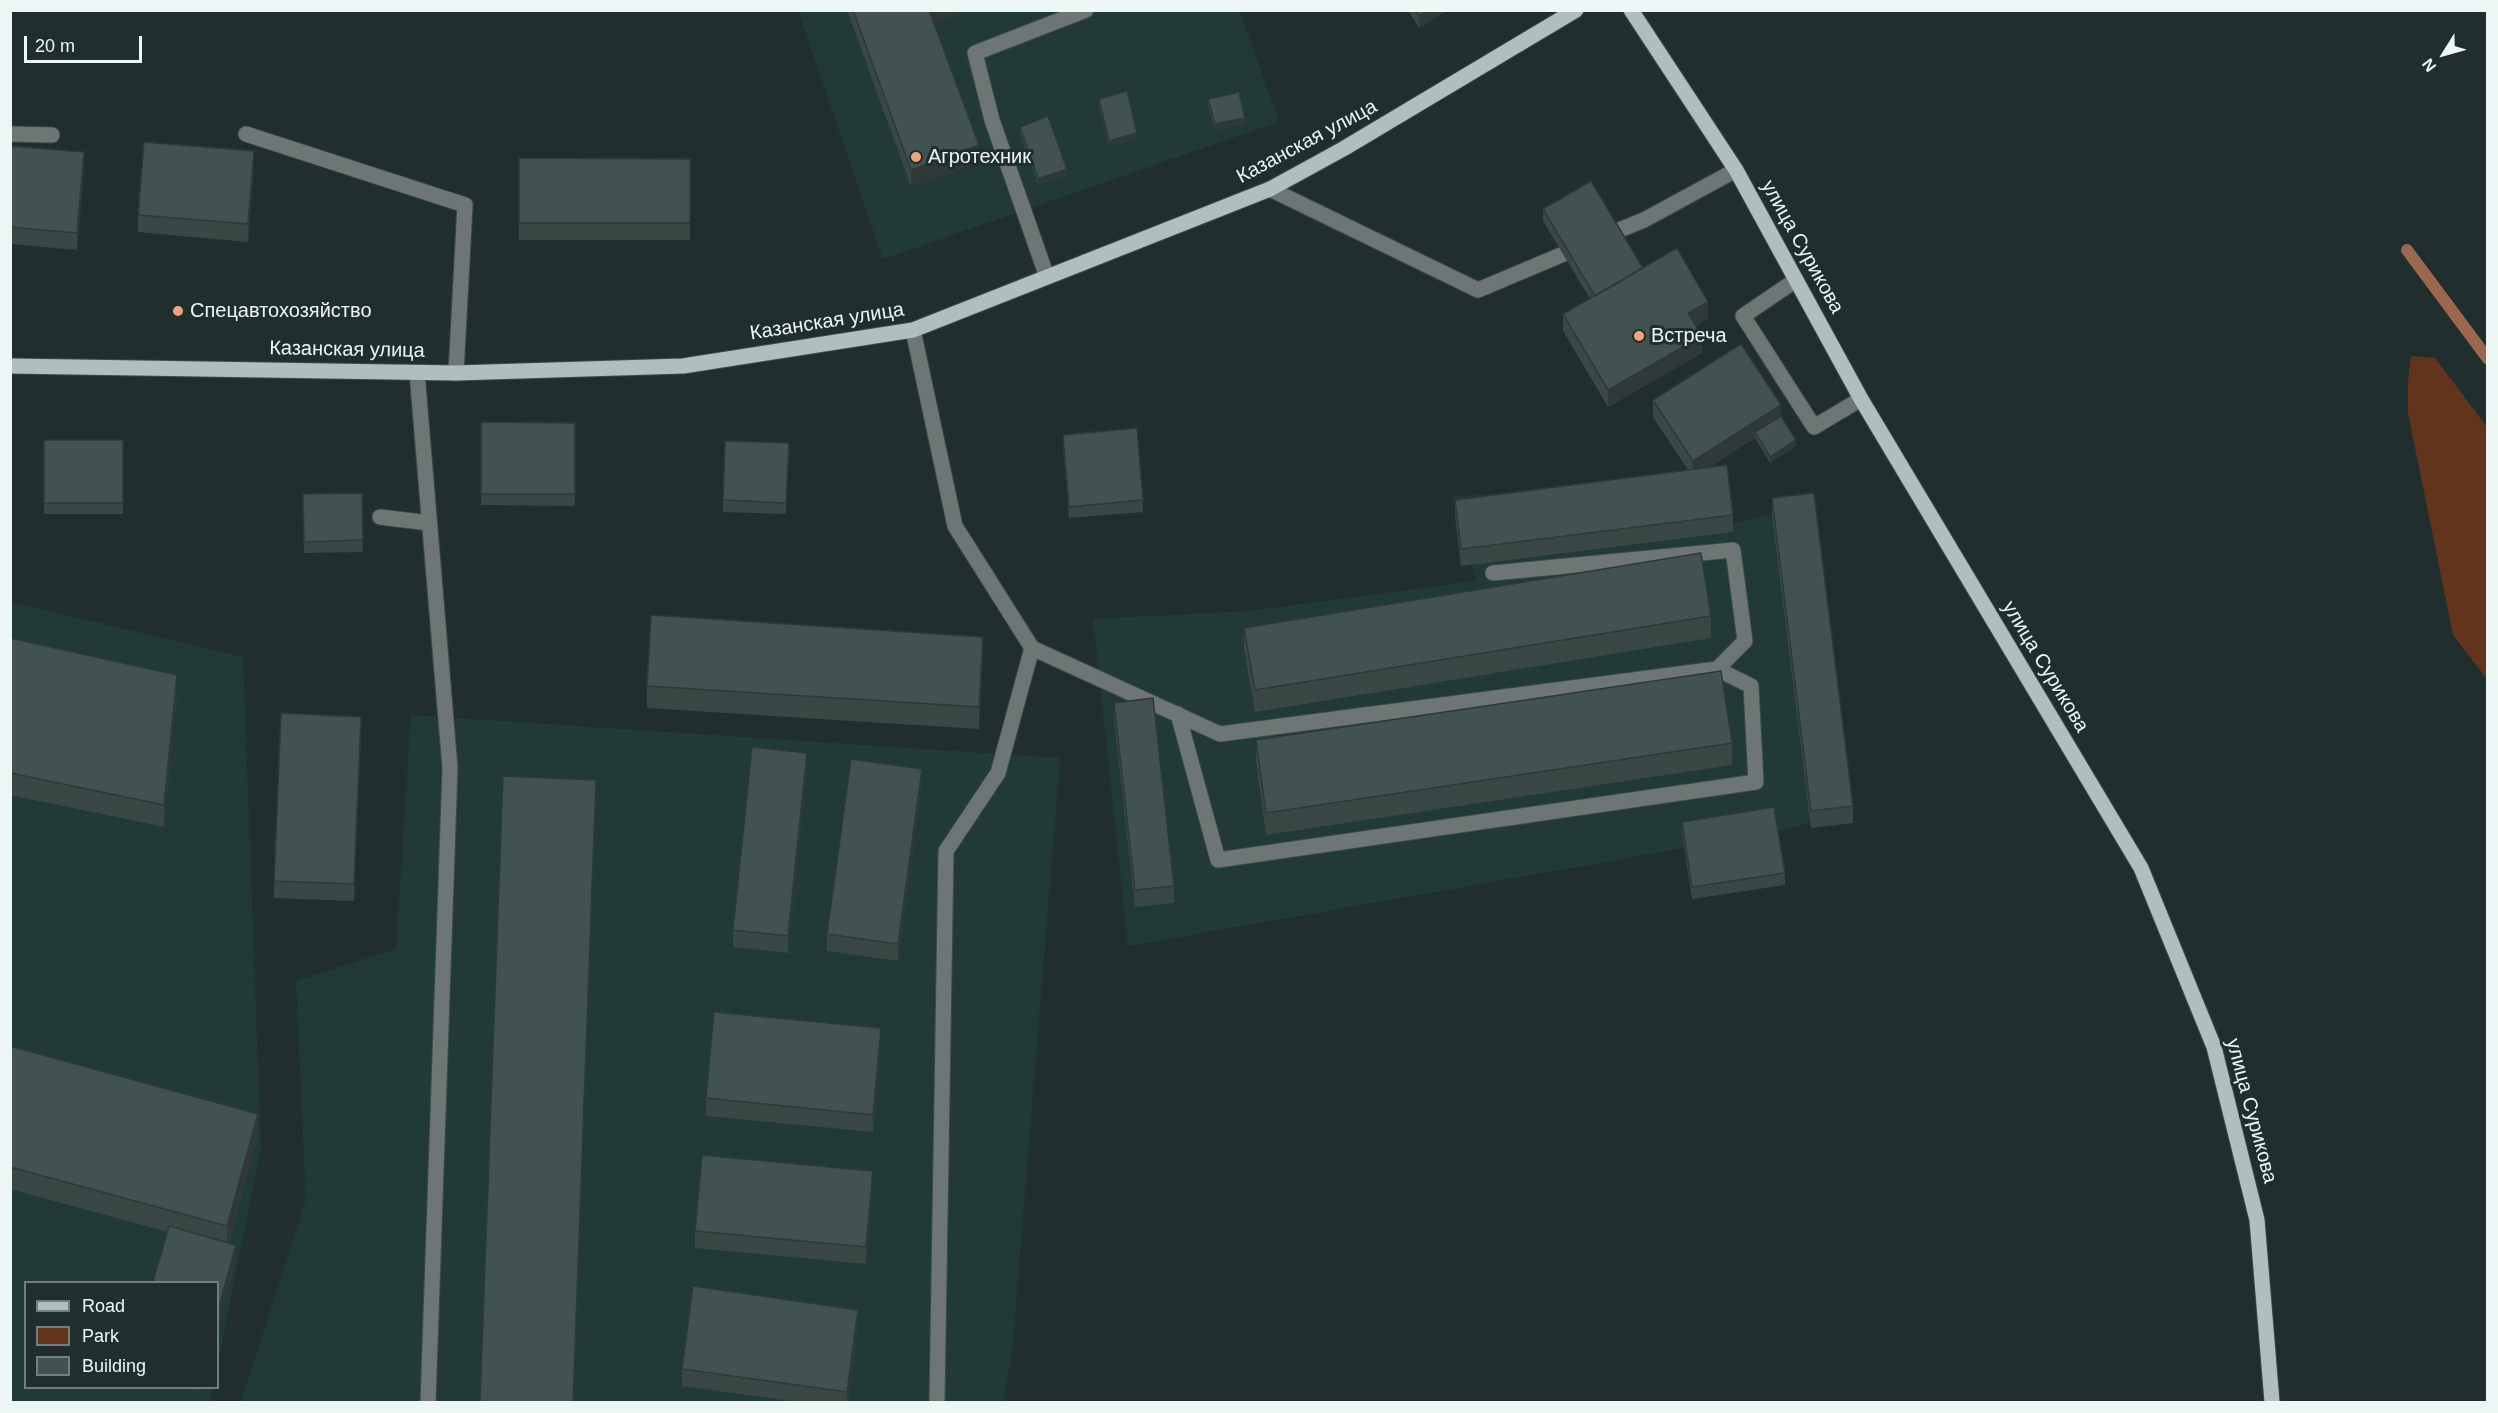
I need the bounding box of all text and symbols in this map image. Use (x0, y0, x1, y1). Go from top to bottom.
scale bar (27, 24, 146, 62)
north arrow (2414, 24, 2474, 84)
text: 20 m (35, 36, 75, 56)
text: N (2419, 55, 2439, 75)
street label: Казанская улица (1233, 95, 1381, 189)
place label: Агротехник (928, 145, 1031, 169)
marker: Агротехник (909, 150, 923, 164)
street label: улица Сурикова (1755, 176, 1849, 318)
street label: Казанская улица (748, 298, 906, 346)
place label: Спецавтохозяйство (190, 299, 372, 323)
marker: Спецавтохозяйство (171, 304, 185, 318)
place label: Встреча (1651, 324, 1727, 348)
marker: Встреча (1632, 329, 1646, 343)
street label: Казанская улица (269, 337, 425, 363)
street label: улица Сурикова (1996, 597, 2094, 737)
street label: улица Сурикова (2220, 1036, 2282, 1186)
legend (24, 1281, 219, 1389)
text: Road (82, 1296, 125, 1316)
text: Park (82, 1326, 119, 1346)
text: Building (82, 1356, 146, 1376)

